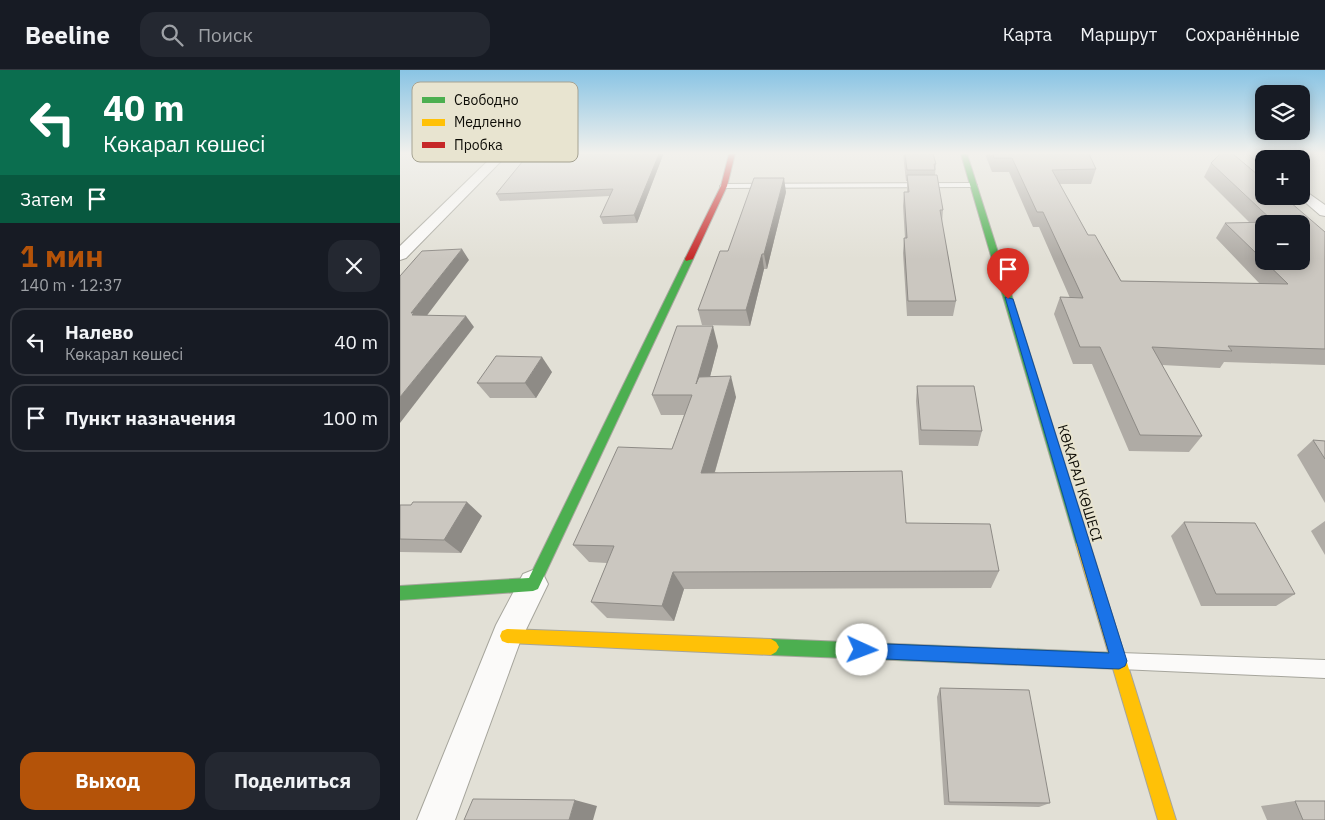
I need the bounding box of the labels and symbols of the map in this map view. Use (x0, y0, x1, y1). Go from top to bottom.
legend (412, 82, 578, 162)
text: Свободно (454, 91, 519, 109)
text: Медленно (454, 113, 522, 131)
text: Пробка (454, 136, 503, 154)
pin (987, 248, 1029, 299)
street label: КӨКАРАЛ КӨШЕСІ (1054, 422, 1106, 544)
position arrow (835, 623, 887, 675)

